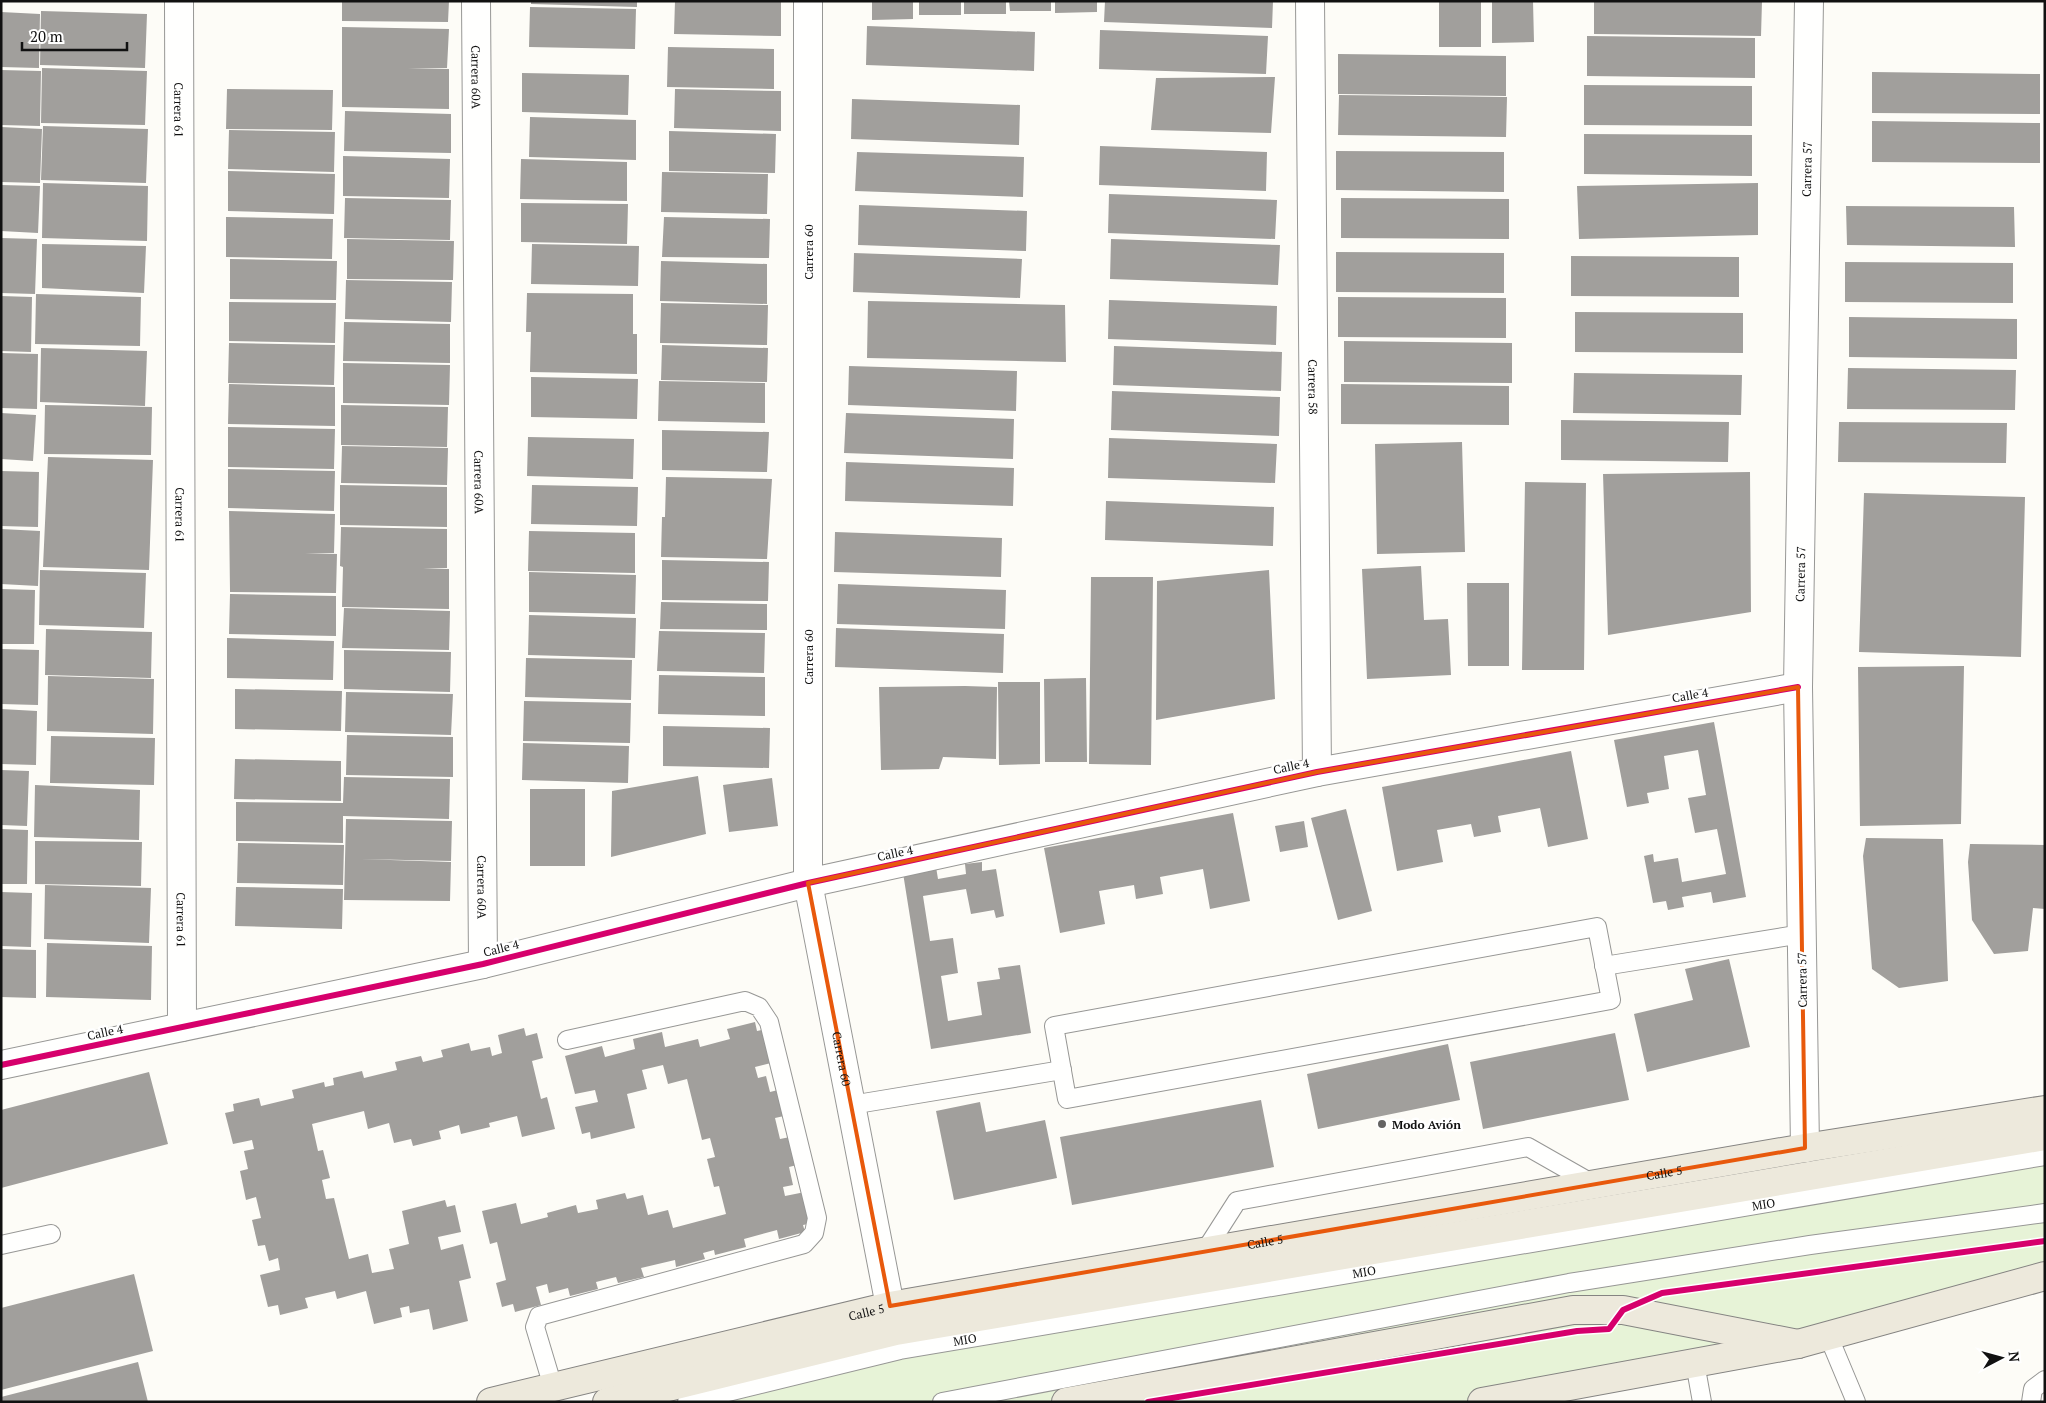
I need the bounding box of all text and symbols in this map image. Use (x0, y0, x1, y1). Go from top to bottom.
scale bar (22, 20, 128, 52)
text: 20 m (30, 26, 63, 46)
street label: Carrera 60A (469, 45, 484, 110)
street label: Carrera 61 (172, 82, 187, 138)
street label: Carrera 57 (1798, 141, 1814, 197)
street label: Carrera 60 (801, 224, 816, 280)
street label: Carrera 58 (1306, 359, 1321, 415)
street label: Carrera 60A (472, 450, 487, 515)
street label: Carrera 61 (173, 487, 188, 543)
street label: Carrera 57 (1792, 546, 1808, 602)
street label: Carrera 60 (801, 629, 816, 685)
street label: Calle 4 (1671, 684, 1710, 706)
street label: Calle 4 (1272, 755, 1311, 777)
street label: Calle 4 (876, 842, 915, 864)
street label: Carrera 60A (475, 855, 490, 920)
street label: Carrera 61 (174, 892, 189, 948)
street label: Calle 4 (482, 936, 521, 960)
street label: Carrera 57 (1794, 952, 1810, 1008)
street label: Calle 4 (86, 1021, 125, 1043)
street label: Carrera 60 (829, 1030, 855, 1087)
place label: Modo Avión (1392, 1117, 1461, 1132)
marker: Modo Avión (1376, 1118, 1388, 1130)
street label: Calle 5 (1645, 1162, 1683, 1183)
street label: MIO (1751, 1194, 1776, 1213)
street label: Calle 5 (1246, 1231, 1284, 1252)
street label: MIO (1351, 1262, 1377, 1281)
street label: Calle 5 (847, 1300, 886, 1323)
street label: MIO (952, 1330, 978, 1348)
north arrow (1976, 1333, 2026, 1383)
text: N (2004, 1350, 2024, 1363)

